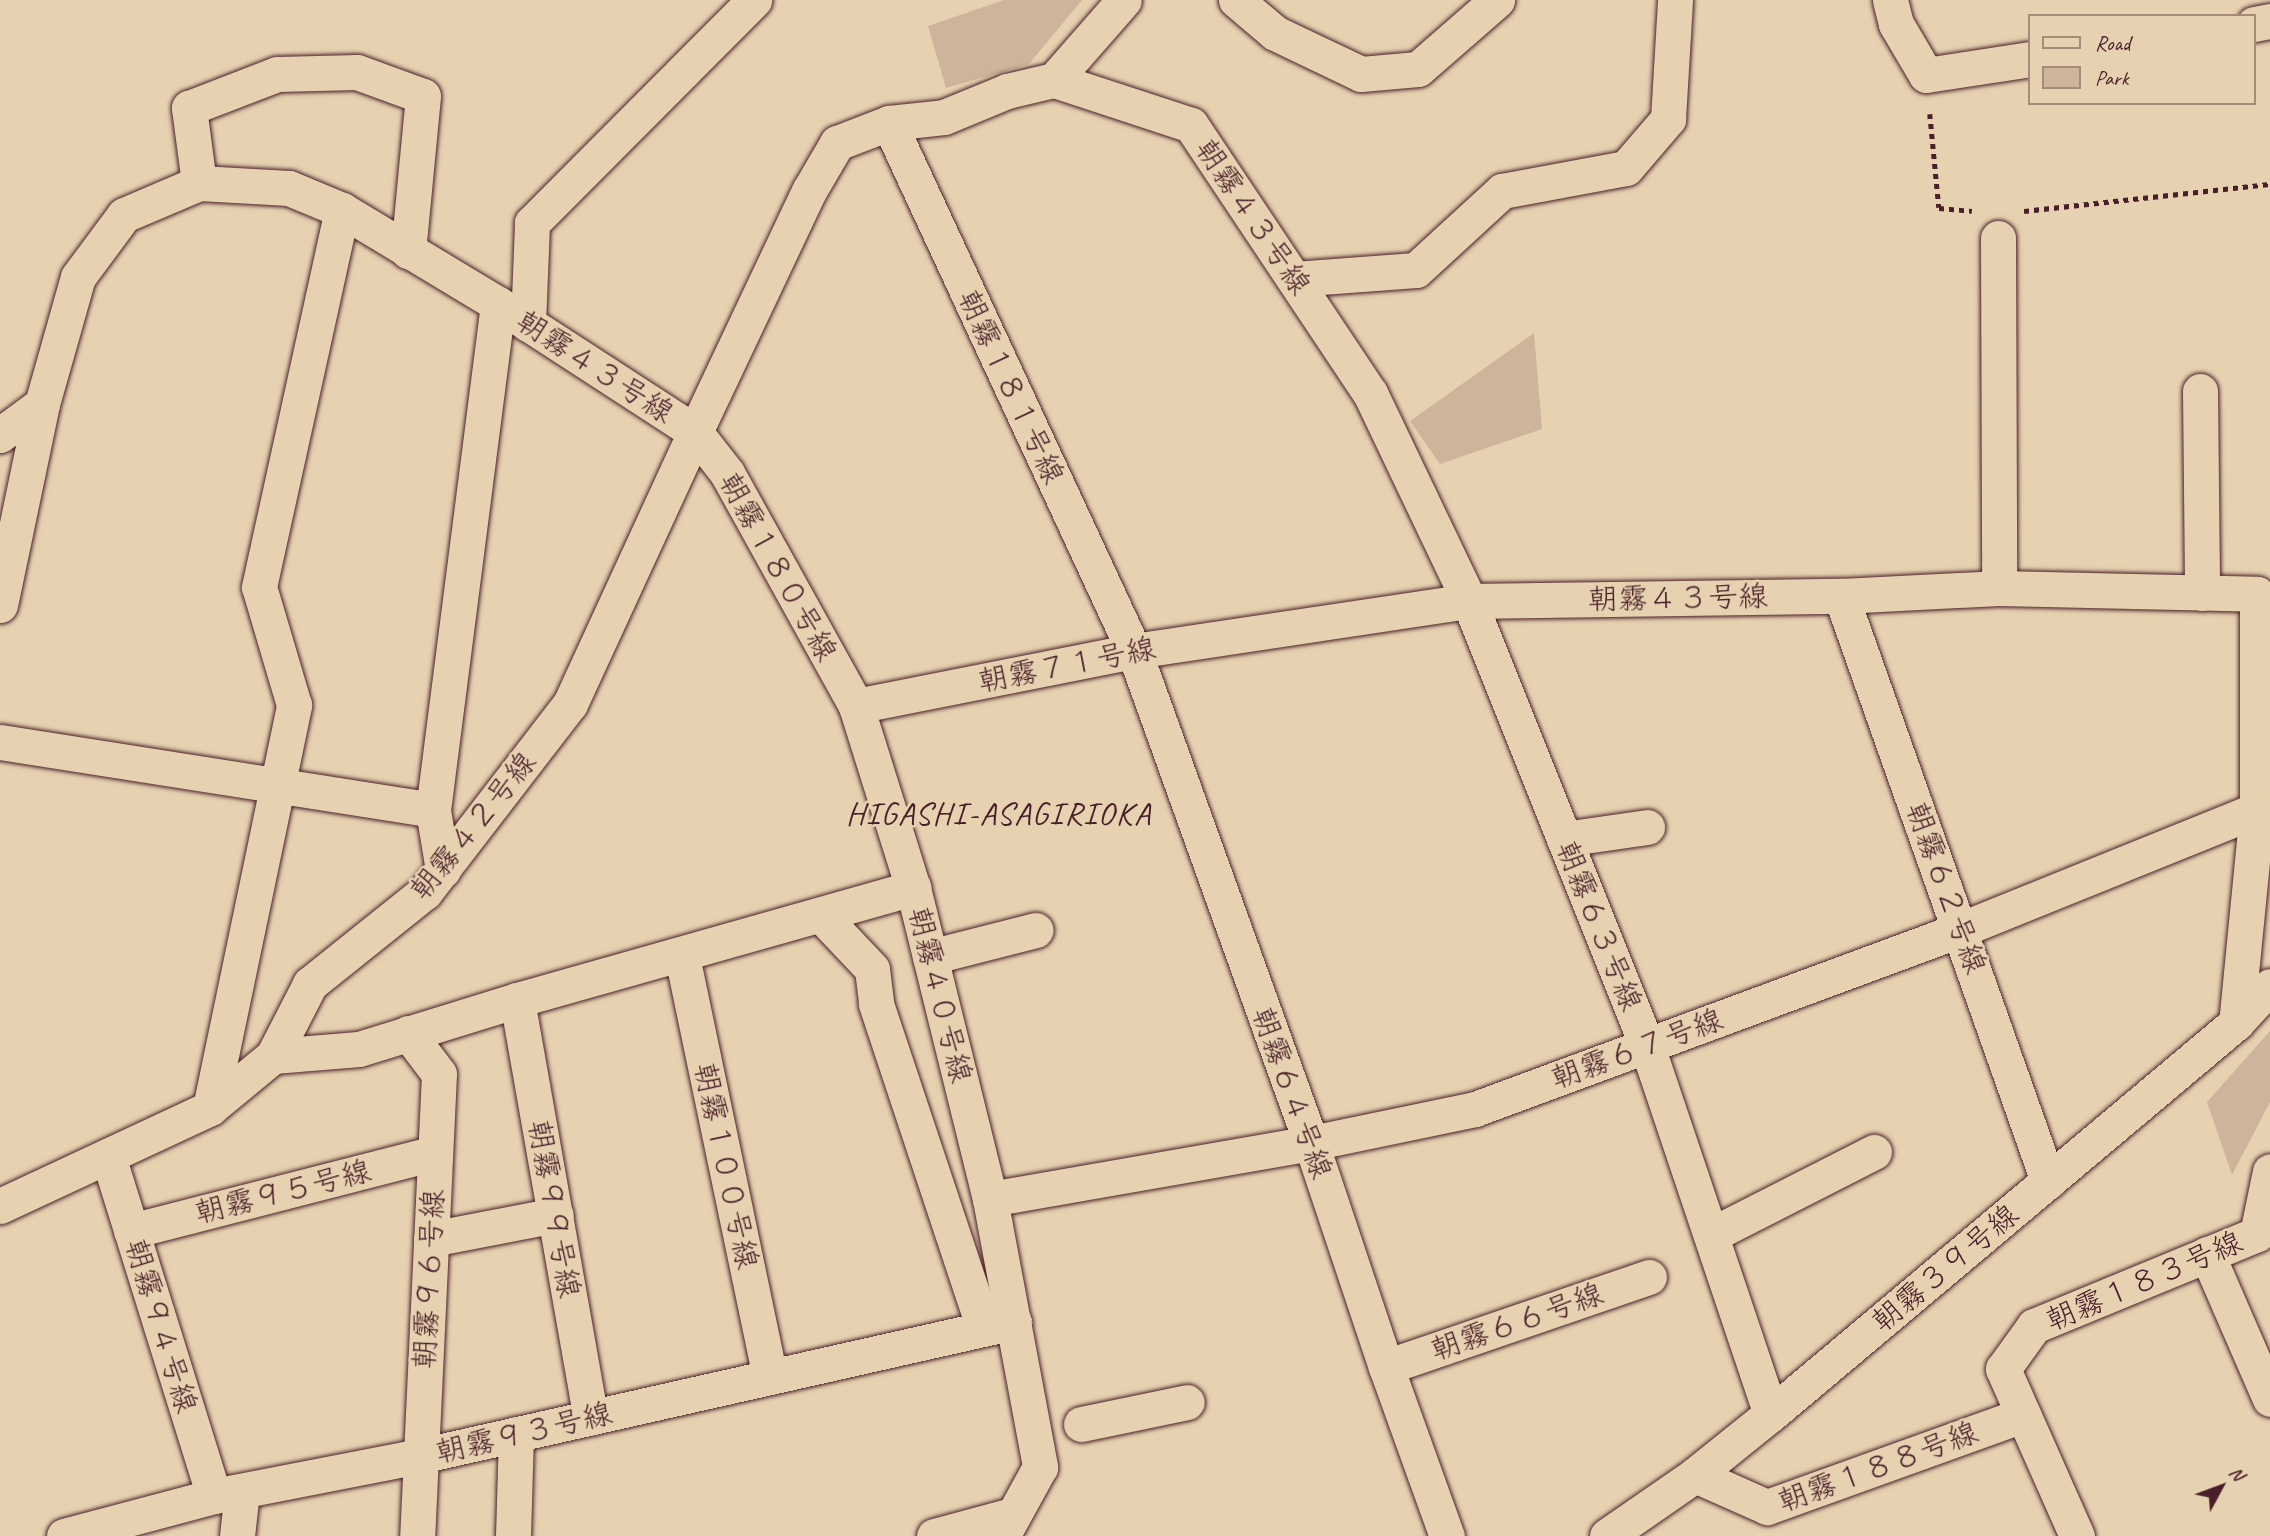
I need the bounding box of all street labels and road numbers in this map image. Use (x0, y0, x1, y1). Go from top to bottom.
street label: 朝霧４３号線 (1188, 132, 1318, 302)
street label: 朝霧１８１号線 (950, 284, 1072, 490)
street label: 朝霧４３号線 (510, 303, 680, 431)
street label: 朝霧１８０号線 (711, 466, 845, 668)
street label: 朝霧４３号線 (1588, 578, 1768, 618)
street label: 朝霧７１号線 (975, 630, 1159, 700)
street label: 朝霧４２号線 (402, 745, 544, 907)
street label: 朝霧６２号線 (1898, 797, 1994, 979)
street label: 朝霧６３号線 (1549, 836, 1649, 1016)
street label: 朝霧４０号線 (901, 903, 979, 1087)
street label: 朝霧６７号線 (1546, 1001, 1728, 1097)
street label: 朝霧６４号線 (1244, 1002, 1340, 1184)
street label: 朝霧１００号線 (687, 1060, 765, 1272)
street label: 朝霧９９号線 (521, 1117, 587, 1301)
street label: 朝霧９５号線 (191, 1153, 375, 1231)
street label: 朝霧９６号線 (406, 1188, 452, 1370)
street label: 朝霧３９号線 (1864, 1196, 2026, 1340)
street label: 朝霧１８３号線 (2040, 1223, 2248, 1339)
street label: 朝霧９４号線 (117, 1235, 205, 1417)
street label: 朝霧６６号線 (1426, 1276, 1608, 1368)
street label: 朝霧９３号線 (432, 1395, 616, 1471)
street label: 朝霧１８８号線 (1773, 1414, 1983, 1520)

